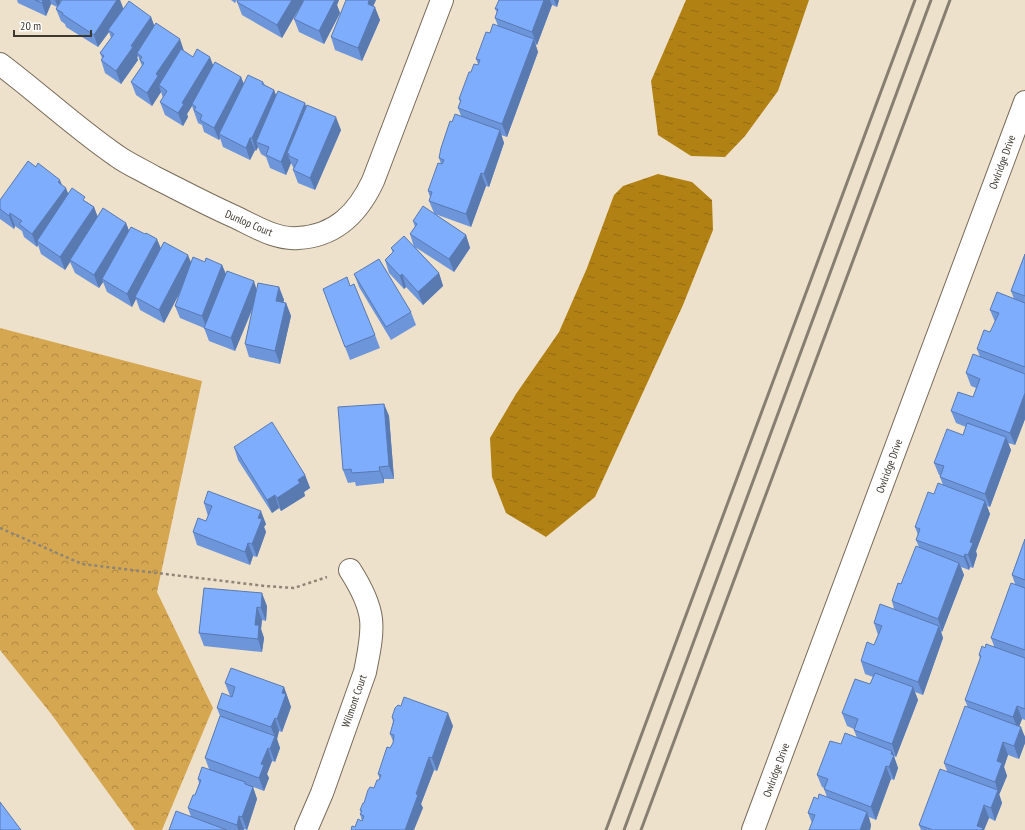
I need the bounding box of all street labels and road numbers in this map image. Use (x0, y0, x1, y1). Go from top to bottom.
street label: Owlridge Drive (986, 132, 1018, 191)
street label: Dunlop Court (223, 207, 275, 239)
street label: Owlridge Drive (873, 436, 905, 495)
street label: Wilmont Court (338, 673, 370, 729)
street label: Owlridge Drive (760, 740, 792, 799)

